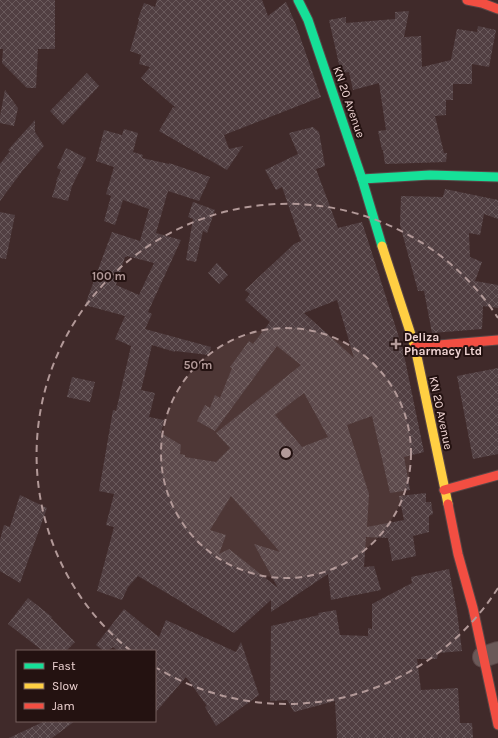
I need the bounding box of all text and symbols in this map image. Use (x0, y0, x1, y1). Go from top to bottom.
street label: KN 20 Avenue (330, 64, 368, 140)
text: 100 m (92, 269, 126, 283)
place label: Deliza Pharmacy Ltd (404, 330, 482, 358)
marker: Deliza Pharmacy Ltd (391, 339, 401, 349)
text: 50 m (184, 358, 213, 372)
street label: KN 20 Avenue (426, 375, 456, 451)
centre of rings (279, 446, 293, 460)
legend (16, 650, 156, 722)
text: Fast (52, 659, 76, 673)
text: Slow (52, 679, 78, 693)
text: Jam (52, 699, 75, 713)

